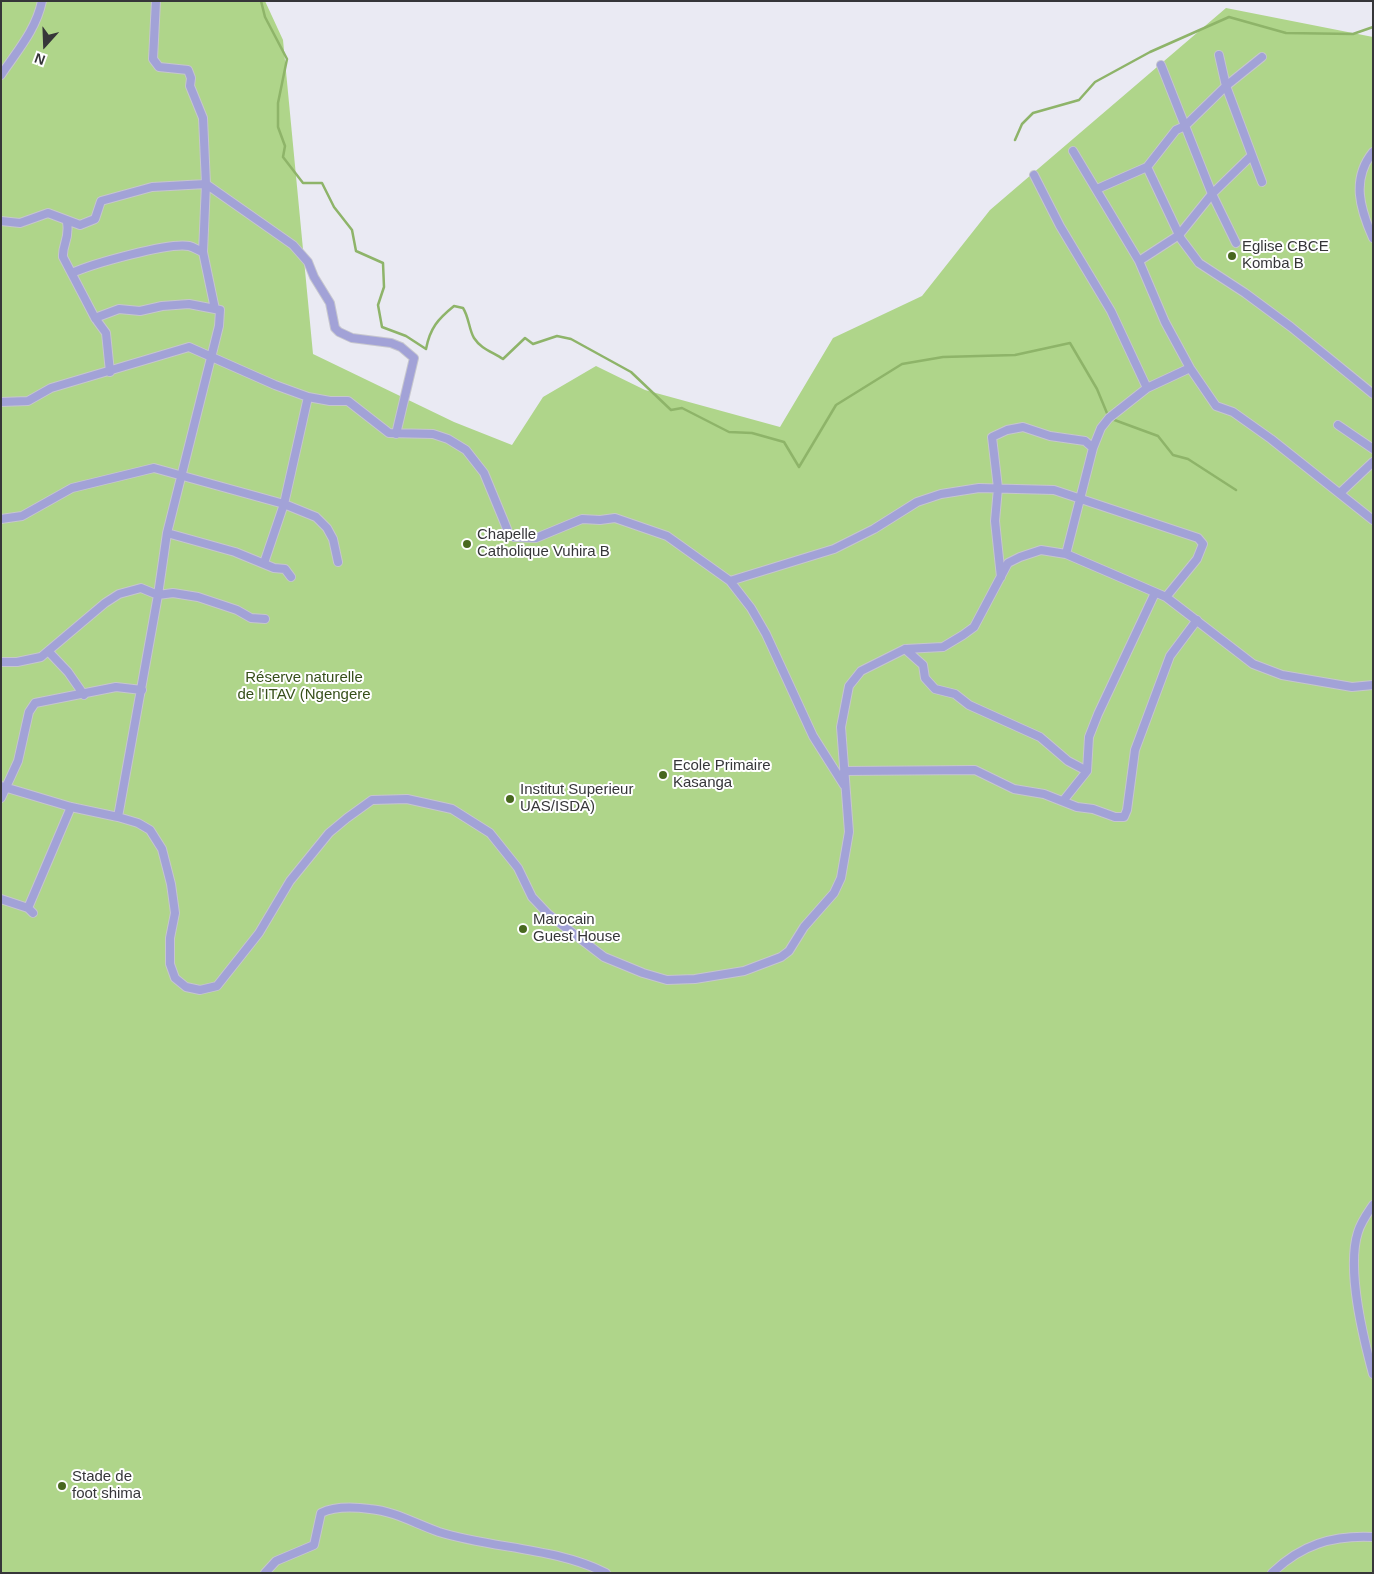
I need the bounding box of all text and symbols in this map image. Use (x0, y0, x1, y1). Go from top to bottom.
north arrow (20, 20, 70, 70)
text: N (32, 50, 47, 68)
place label: Eglise CBCE Komba B (1242, 238, 1329, 273)
marker: Eglise CBCE Komba B (1226, 250, 1238, 262)
place label: Chapelle Catholique Vuhira B (477, 526, 610, 561)
marker: Chapelle Catholique Vuhira B (461, 538, 473, 550)
park label: Réserve naturelle de l'ITAV (Ngengere (237, 669, 371, 704)
place label: Ecole Primaire Kasanga (673, 757, 771, 792)
marker: Ecole Primaire Kasanga (657, 769, 669, 781)
place label: Institut Superieur UAS/ISDA) (520, 781, 633, 816)
marker: Institut Superieur UAS/ISDA) (504, 793, 516, 805)
place label: Marocain Guest House (533, 911, 621, 946)
marker: Marocain Guest House (517, 923, 529, 935)
place label: Stade de foot shima (72, 1468, 141, 1503)
marker: Stade de foot shima (56, 1480, 68, 1492)

